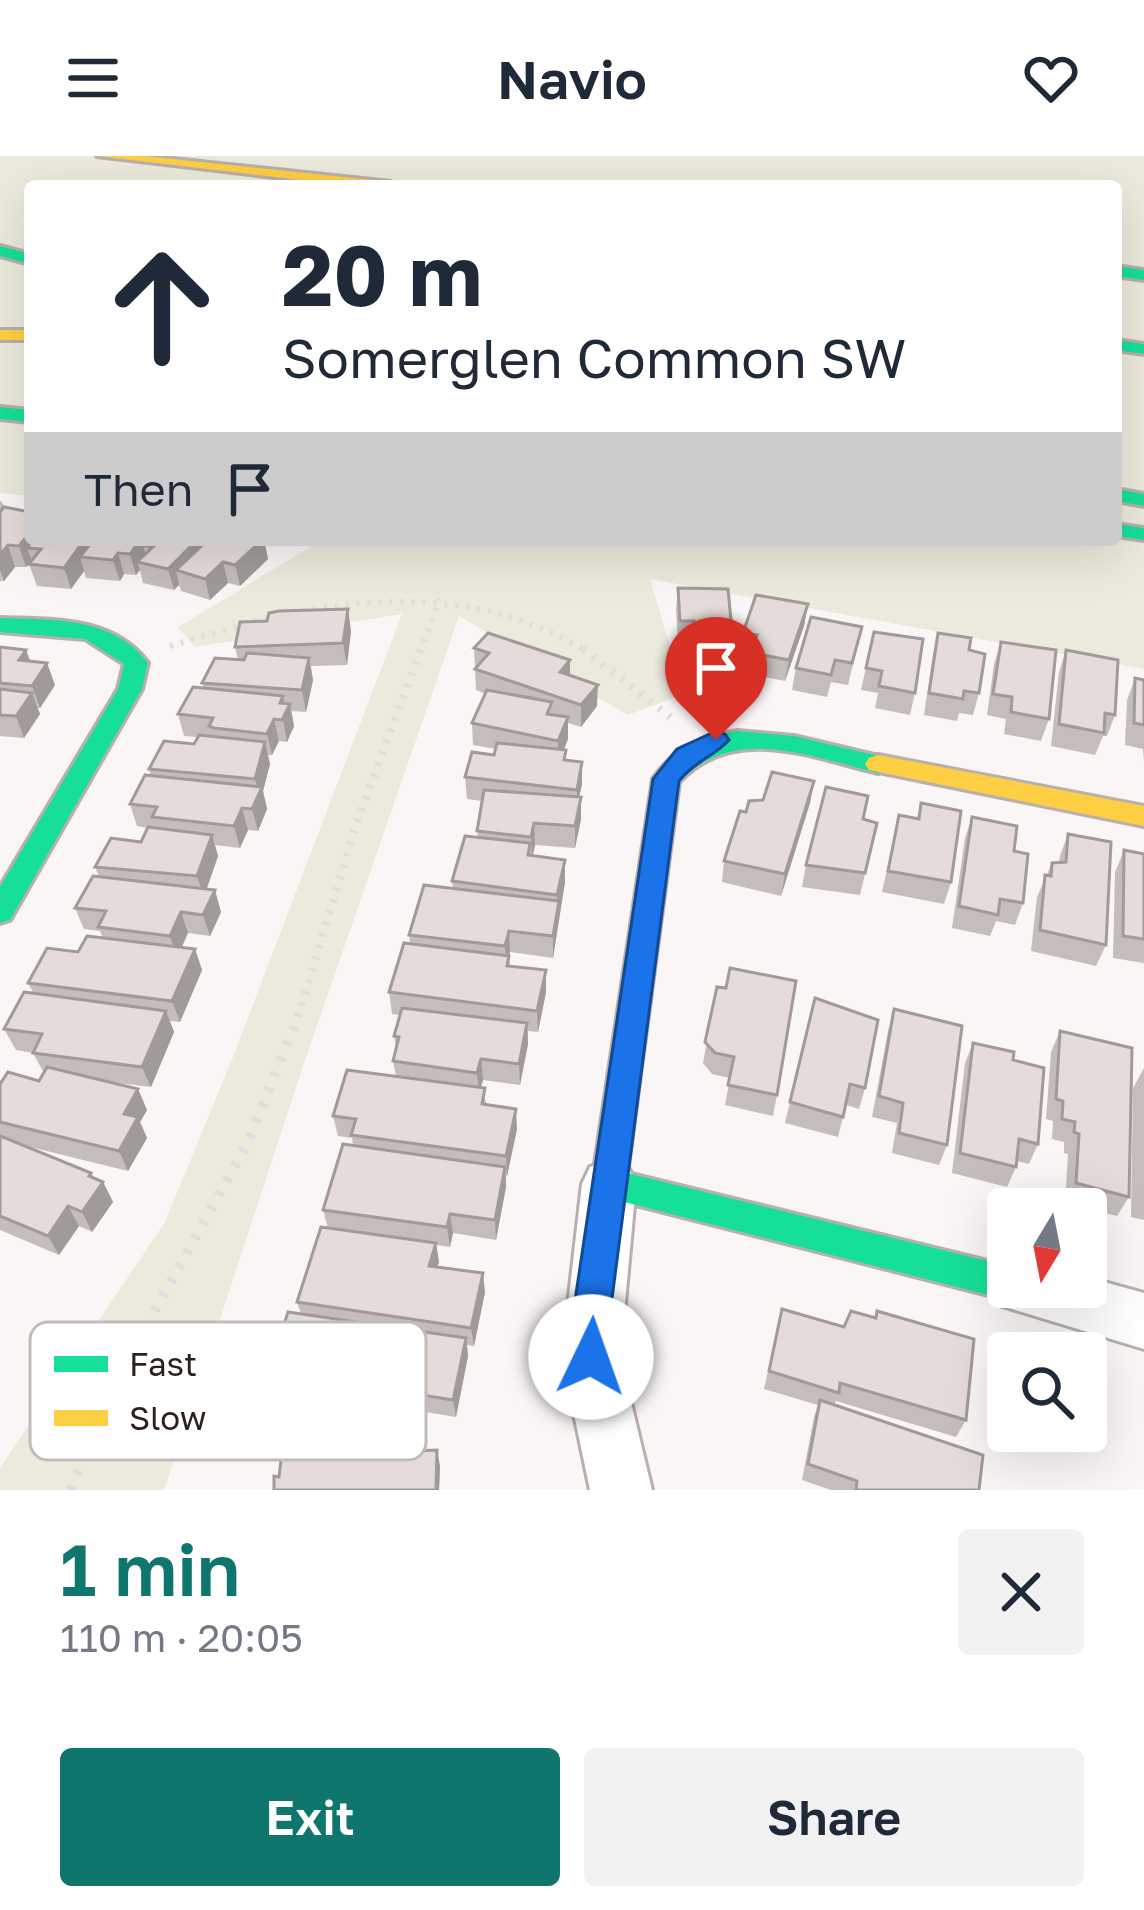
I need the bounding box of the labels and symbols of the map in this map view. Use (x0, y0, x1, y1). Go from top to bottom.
pin (665, 617, 767, 740)
north arrow (987, 1188, 1107, 1308)
position arrow (528, 1294, 654, 1420)
legend (30, 1322, 426, 1460)
text: Fast (129, 1344, 197, 1383)
text: Slow (129, 1398, 207, 1437)

